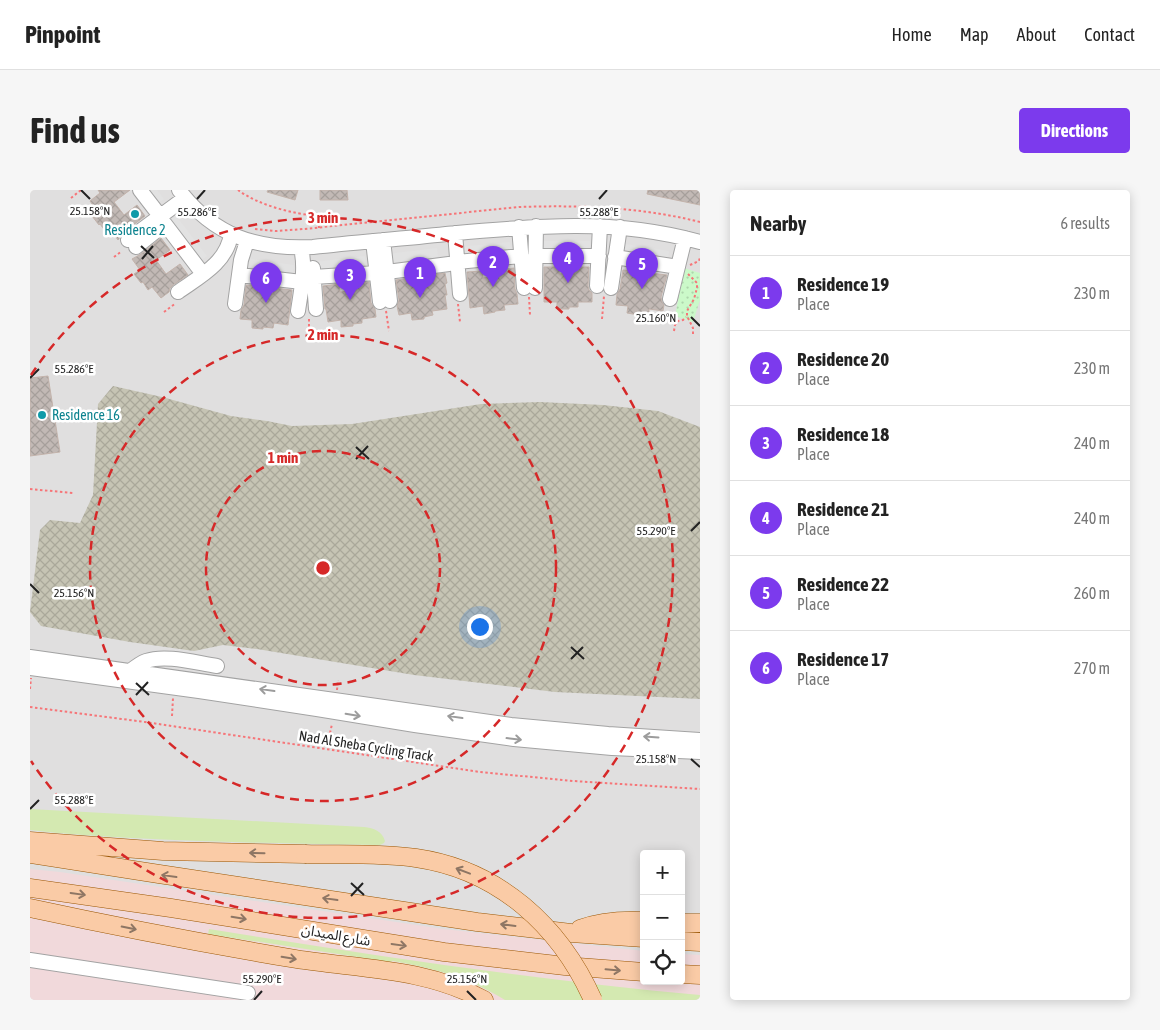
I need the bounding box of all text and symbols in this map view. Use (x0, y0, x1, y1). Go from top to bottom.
text: Pinpoint (25, 21, 100, 48)
text: Home (892, 24, 932, 45)
text: Map (960, 24, 989, 45)
text: About (1017, 24, 1056, 45)
text: Contact (1084, 24, 1135, 45)
button: Directions (1019, 108, 1130, 153)
text: Find us (30, 110, 120, 150)
text: 25.158°N (70, 204, 110, 218)
text: 55.286°E (178, 205, 216, 219)
text: 55.288°E (580, 205, 618, 219)
marker: Residence 2 (129, 208, 141, 220)
text: 3 min (308, 209, 338, 226)
text: Nearby (750, 211, 806, 235)
text: 6 results (1060, 214, 1110, 232)
place label: Residence 2 (104, 222, 166, 238)
pin: 4 (552, 242, 584, 283)
pin: 2 (477, 246, 509, 287)
pin: 5 (626, 248, 658, 289)
pin: 1 (404, 257, 436, 298)
pin: 3 (334, 259, 366, 300)
pin: 6 (250, 262, 282, 303)
text: Residence 19 (797, 273, 889, 295)
text: 1 (762, 284, 770, 302)
text: 230 m (1074, 284, 1110, 302)
text: Place (797, 295, 830, 313)
text: 25.160°N (636, 311, 676, 325)
text: 2 min (308, 326, 338, 343)
text: Residence 20 (797, 348, 889, 370)
text: 2 (762, 359, 770, 377)
text: 230 m (1074, 359, 1110, 377)
text: 55.286°E (55, 362, 93, 376)
text: Place (797, 370, 830, 388)
place label: Residence 16 (52, 407, 120, 423)
marker: Residence 16 (36, 409, 48, 421)
text: Residence 18 (797, 423, 889, 445)
text: 3 (762, 434, 770, 452)
text: 240 m (1074, 434, 1110, 452)
text: Place (797, 445, 830, 463)
text: 1 min (268, 449, 298, 466)
text: Residence 21 (797, 498, 889, 520)
text: 4 (762, 509, 770, 527)
text: 240 m (1074, 509, 1110, 527)
text: Place (797, 520, 830, 538)
text: 55.290°E (637, 524, 675, 538)
centre of rings (314, 559, 332, 577)
text: Residence 22 (797, 573, 889, 595)
text: 5 (762, 584, 770, 602)
text: 260 m (1074, 584, 1110, 602)
text: 25.156°N (54, 586, 94, 600)
text: Place (797, 595, 830, 613)
your location (467, 614, 493, 640)
text: Residence 17 (797, 648, 889, 670)
text: 6 (762, 659, 770, 677)
text: 270 m (1074, 659, 1110, 677)
text: Place (797, 670, 830, 688)
one-way arrow (260, 685, 276, 695)
one-way arrow (345, 710, 361, 720)
one-way arrow (447, 712, 463, 722)
street label: Nad Al Sheba Cycling Track (298, 727, 434, 765)
one-way arrow (644, 732, 660, 741)
one-way arrow (505, 734, 521, 744)
text: 25.158°N (636, 752, 676, 766)
text: 55.288°E (55, 793, 93, 807)
one-way arrow (249, 849, 265, 858)
map controls (640, 850, 685, 985)
button: + (640, 850, 685, 895)
one-way arrow (456, 865, 471, 875)
one-way arrow (162, 870, 178, 880)
one-way arrow (70, 889, 86, 899)
one-way arrow (322, 894, 338, 904)
button: − (640, 895, 685, 940)
one-way arrow (231, 914, 247, 924)
one-way arrow (500, 920, 516, 930)
street label: شارع الميدان (300, 921, 372, 952)
one-way arrow (121, 924, 137, 934)
one-way arrow (391, 940, 407, 950)
button: locate (640, 940, 685, 985)
one-way arrow (281, 953, 297, 963)
one-way arrow (605, 965, 621, 974)
text: 55.290°E (243, 972, 281, 986)
text: 25.156°N (447, 972, 487, 986)

